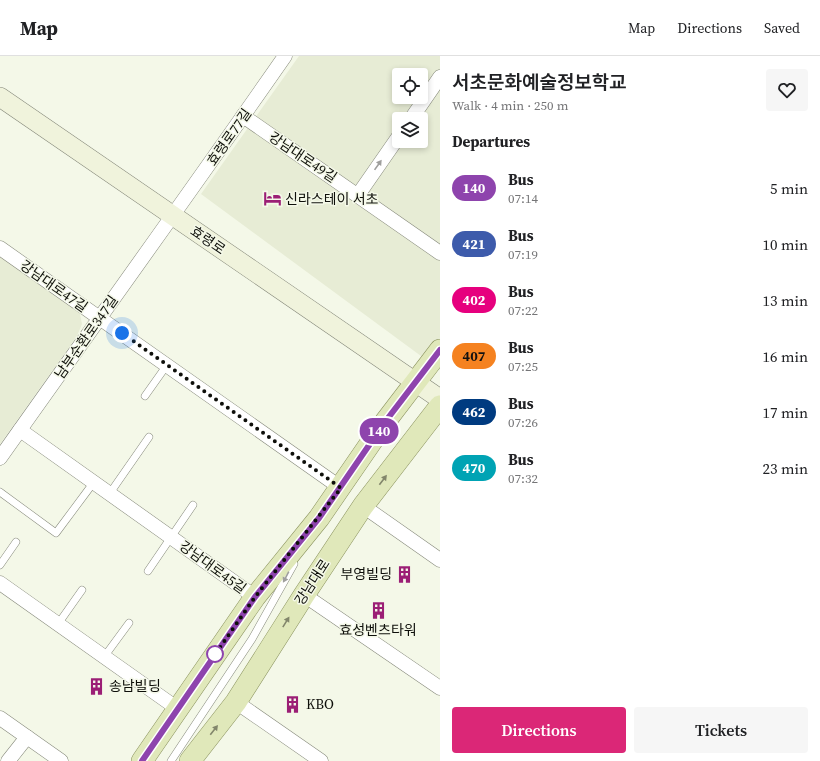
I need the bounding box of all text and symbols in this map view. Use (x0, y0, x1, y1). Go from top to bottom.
text: Map (20, 15, 58, 41)
text: Map (628, 18, 655, 38)
text: Directions (677, 18, 742, 38)
text: Saved (764, 18, 800, 38)
map controls (392, 68, 428, 148)
button: locate (392, 68, 428, 104)
text: 서초문화예술정보학교 (452, 69, 627, 95)
button: heart (766, 69, 808, 111)
text: Walk · 4 min · 250 m (452, 97, 568, 114)
street label: 효령로77길 (202, 104, 256, 170)
button: layers (392, 112, 428, 148)
street label: 강남대로49길 (265, 127, 341, 187)
text: Departures (452, 131, 530, 152)
one-way arrow (374, 160, 382, 170)
text: Bus (508, 169, 534, 190)
text: 140 (463, 178, 485, 198)
text: 5 min (770, 178, 808, 199)
hotel icon: 신라스테이 서초 (262, 189, 282, 209)
place label: 신라스테이 서초 (285, 189, 379, 209)
text: 07:14 (508, 190, 538, 207)
street label: 효령로 (186, 221, 230, 259)
text: Bus (508, 225, 534, 246)
text: 421 (463, 234, 485, 254)
text: 10 min (762, 234, 808, 255)
text: 07:19 (508, 246, 538, 263)
street label: 강남대로47길 (16, 255, 92, 317)
text: Bus (508, 281, 534, 302)
text: 402 (463, 290, 485, 310)
text: 13 min (762, 290, 808, 311)
street label: 남부순환로347길 (50, 291, 122, 383)
text: 07:22 (508, 302, 538, 319)
your location (112, 323, 132, 343)
text: Bus (508, 337, 534, 358)
text: 407 (463, 346, 485, 366)
text: 16 min (762, 346, 808, 367)
text: 07:25 (508, 358, 538, 375)
text: Bus (508, 393, 534, 414)
text: 462 (463, 402, 485, 422)
text: 17 min (762, 402, 808, 423)
text: 07:26 (508, 414, 538, 431)
line badge: 140 (356, 418, 402, 444)
text: 140 (368, 421, 390, 441)
text: Bus (508, 449, 534, 470)
text: 470 (463, 458, 485, 478)
text: 23 min (762, 458, 808, 479)
text: 07:32 (508, 470, 538, 487)
one-way arrow (378, 475, 387, 486)
street label: 강남대로45길 (175, 536, 251, 598)
street label: 강남대로 (290, 555, 334, 609)
place label: 부영빌딩 (340, 564, 392, 584)
building icon: 부영빌딩 (395, 564, 415, 584)
one-way arrow (283, 571, 290, 582)
building icon: 효성벤츠타워 (368, 600, 388, 620)
one-way arrow (282, 617, 290, 628)
place label: 효성벤츠타워 (339, 620, 417, 640)
unlabelled marker (206, 645, 224, 663)
building icon: 송남빌딩 (86, 676, 106, 696)
place label: 송남빌딩 (109, 676, 161, 696)
building icon: KBO (283, 694, 303, 714)
place label: KBO (306, 694, 334, 714)
button: Directions (452, 707, 626, 753)
button: Tickets (634, 707, 808, 753)
one-way arrow (210, 725, 218, 736)

